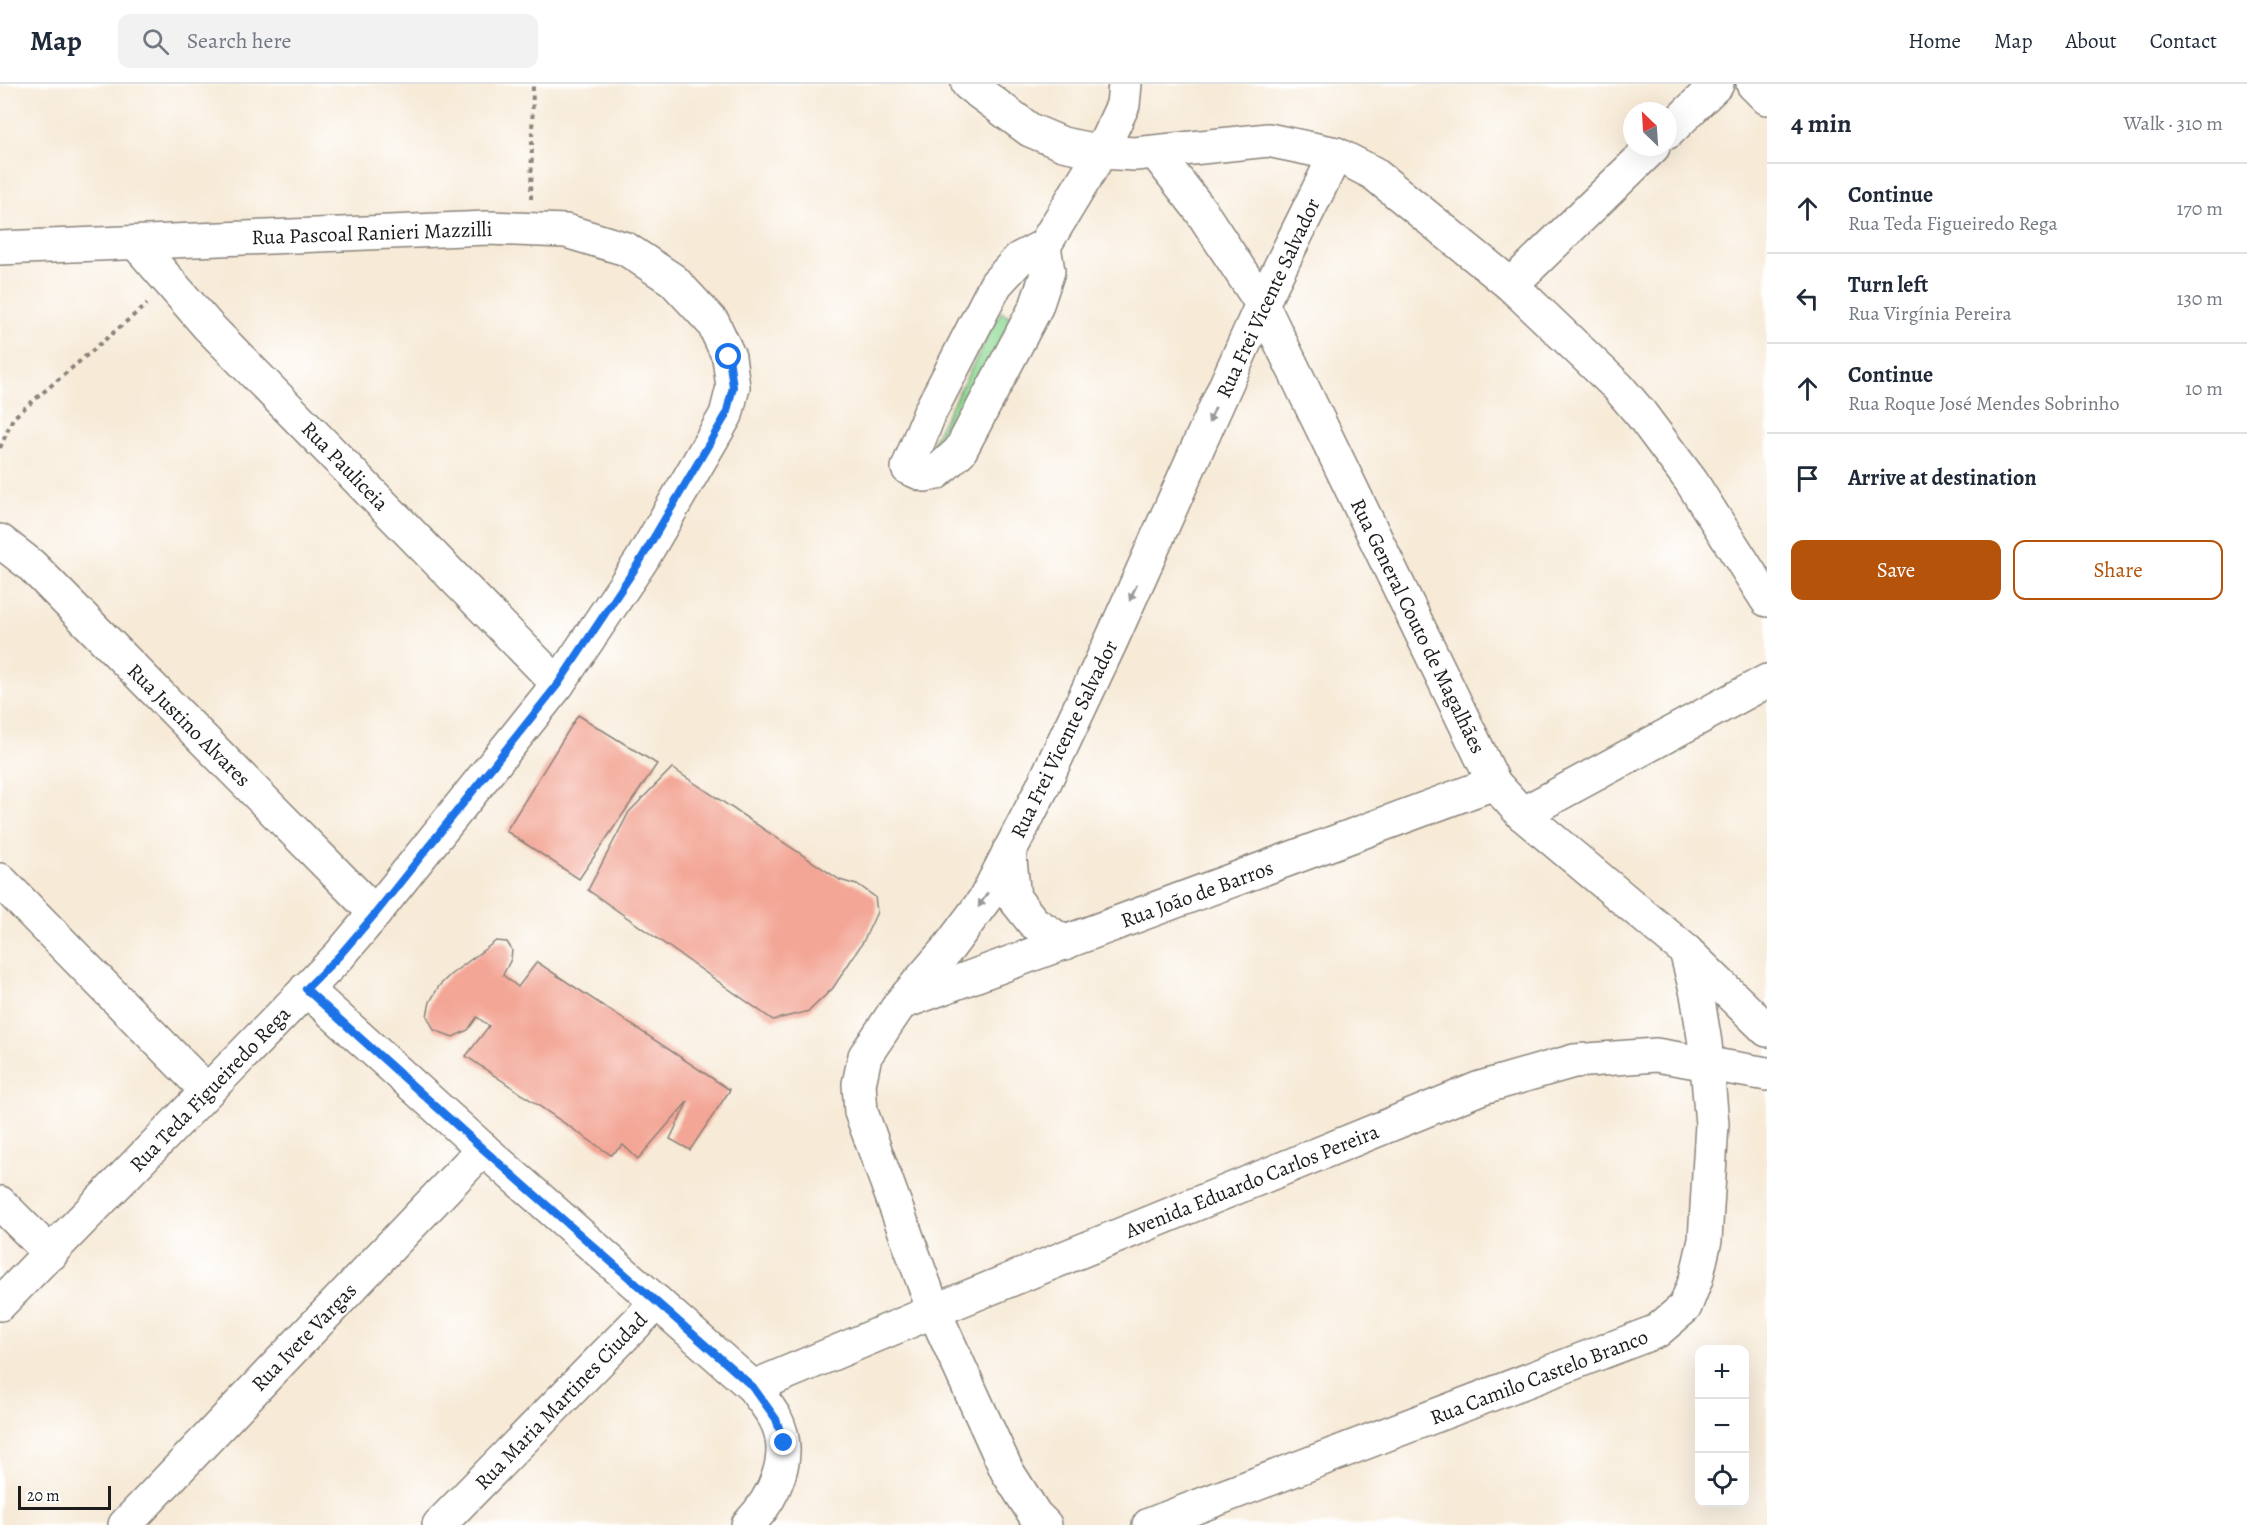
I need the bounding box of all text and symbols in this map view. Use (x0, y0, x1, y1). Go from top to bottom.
search box (118, 14, 538, 68)
text: Map (30, 22, 82, 60)
icon: search (139, 25, 172, 58)
text: Search here (187, 26, 291, 56)
text: Home (1908, 27, 1961, 55)
text: Map (1994, 27, 2032, 55)
text: About (2065, 27, 2117, 55)
text: Contact (2150, 27, 2217, 55)
north arrow (1623, 102, 1677, 156)
text: 4 min (1791, 106, 1852, 141)
text: Walk · 310 m (2124, 110, 2223, 137)
text: Continue (1848, 180, 1933, 210)
icon: ahead (1791, 192, 1824, 225)
street label: Rua Frei Vicente Salvador (1209, 194, 1327, 402)
text: 170 m (2177, 195, 2223, 222)
text: Rua Teda Figueiredo Rega (1848, 210, 2058, 237)
street label: Rua Pascoal Ranieri Mazzilli (251, 215, 493, 251)
text: Turn left (1848, 270, 1928, 300)
icon: left (1791, 282, 1824, 315)
text: 130 m (2177, 285, 2223, 312)
text: Rua Virgínia Pereira (1848, 300, 2012, 327)
route start (715, 343, 741, 369)
text: Continue (1848, 360, 1933, 390)
icon: ahead (1791, 372, 1824, 405)
text: 10 m (2185, 375, 2223, 402)
text: Rua Roque José Mendes Sobrinho (1848, 390, 2119, 417)
one-way arrow (1208, 407, 1217, 424)
street label: Rua Pauliceia (295, 415, 395, 517)
icon: arrive (1791, 462, 1824, 495)
text: Arrive at destination (1848, 463, 2037, 493)
street label: Rua General Couto de Magalhães (1344, 494, 1492, 758)
button: Save (1791, 540, 2001, 600)
button: Share (2013, 540, 2223, 600)
one-way arrow (1127, 584, 1137, 602)
street label: Rua Frei Vicente Salvador (1004, 635, 1124, 843)
street label: Rua Justino Alvares (121, 657, 257, 793)
street label: Rua João de Barros (1117, 853, 1277, 935)
one-way arrow (977, 892, 989, 908)
street label: Rua Teda Figueiredo Rega (123, 1000, 297, 1178)
street label: Avenida Eduardo Carlos Pereira (1120, 1117, 1383, 1245)
street label: Rua Ivete Vargas (245, 1277, 363, 1397)
street label: Rua Maria Martines Ciudad (469, 1306, 654, 1496)
street label: Rua Camilo Castelo Branco (1426, 1322, 1652, 1432)
map controls (1695, 1345, 1749, 1507)
button: + (1695, 1345, 1749, 1399)
button: − (1695, 1399, 1749, 1453)
route end (770, 1429, 796, 1455)
button: locate (1695, 1453, 1749, 1507)
scale bar (18, 1483, 111, 1510)
text: 20 m (27, 1485, 60, 1507)

